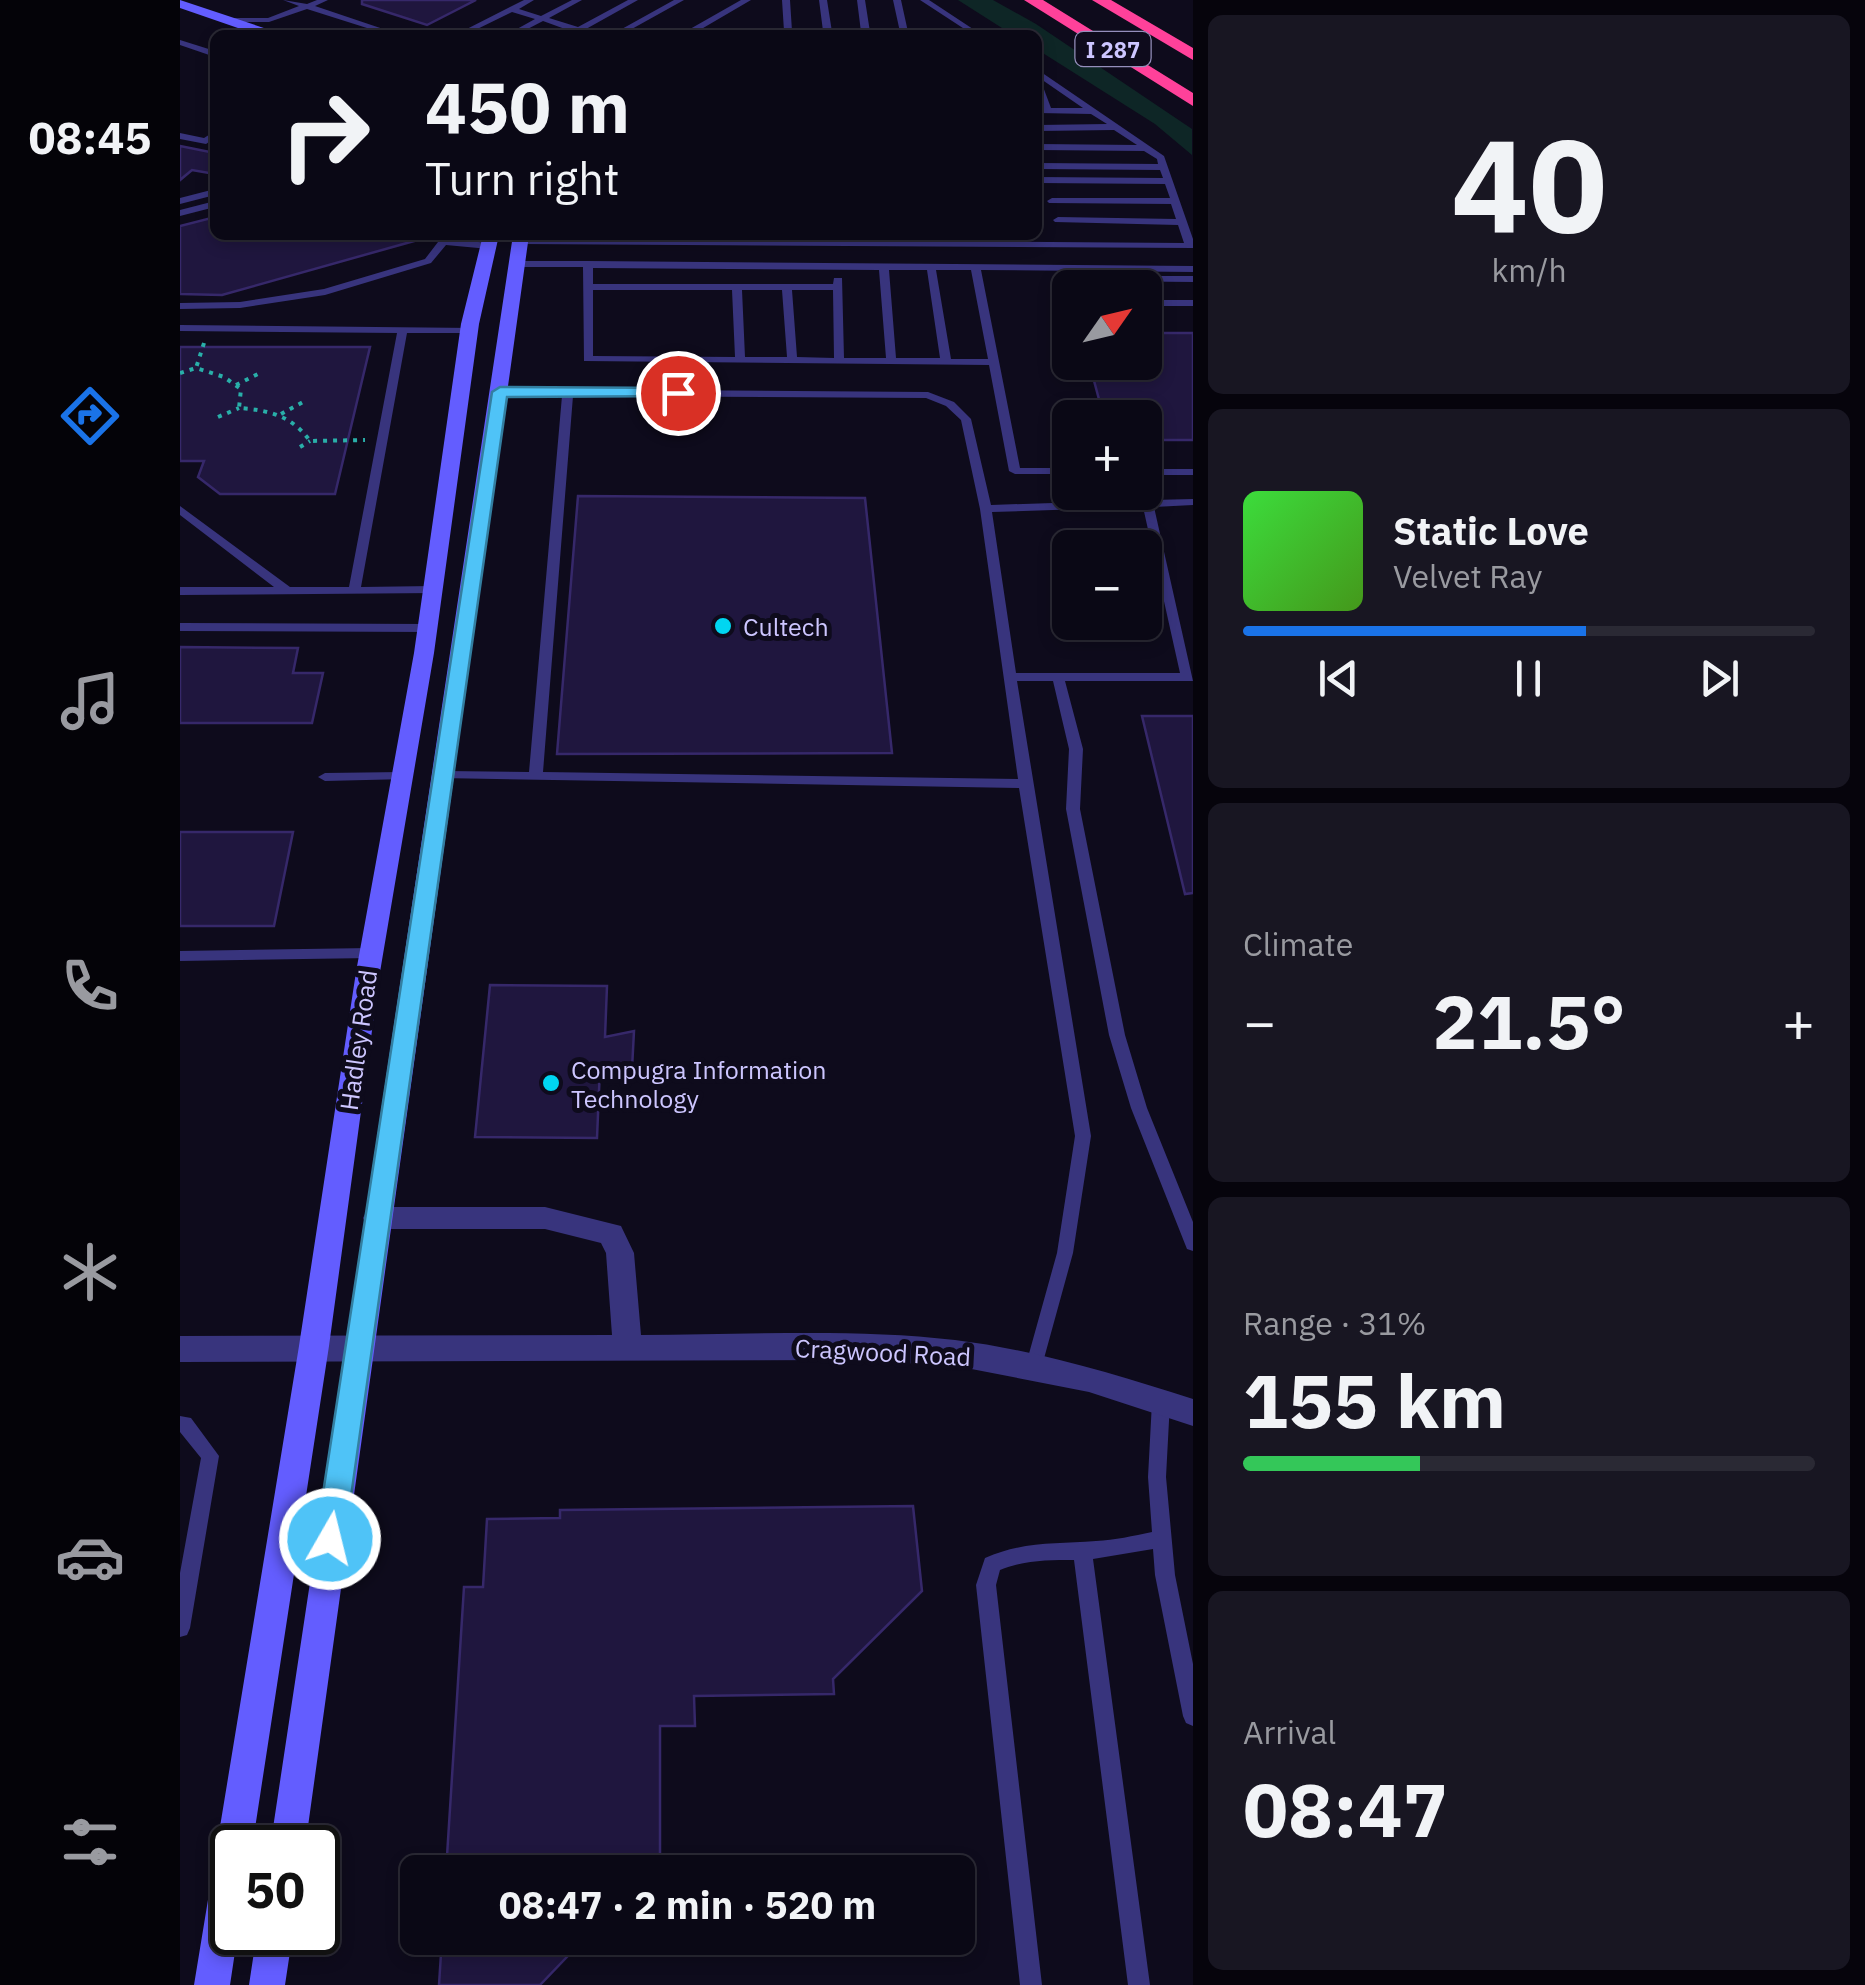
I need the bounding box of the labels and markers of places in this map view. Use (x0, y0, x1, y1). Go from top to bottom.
pin (636, 351, 721, 436)
place label: Cultech (743, 610, 829, 643)
marker: Cultech (712, 615, 734, 637)
place label: Compugra Information Technology (571, 1053, 826, 1115)
marker: Compugra Information Technology (540, 1072, 562, 1094)

